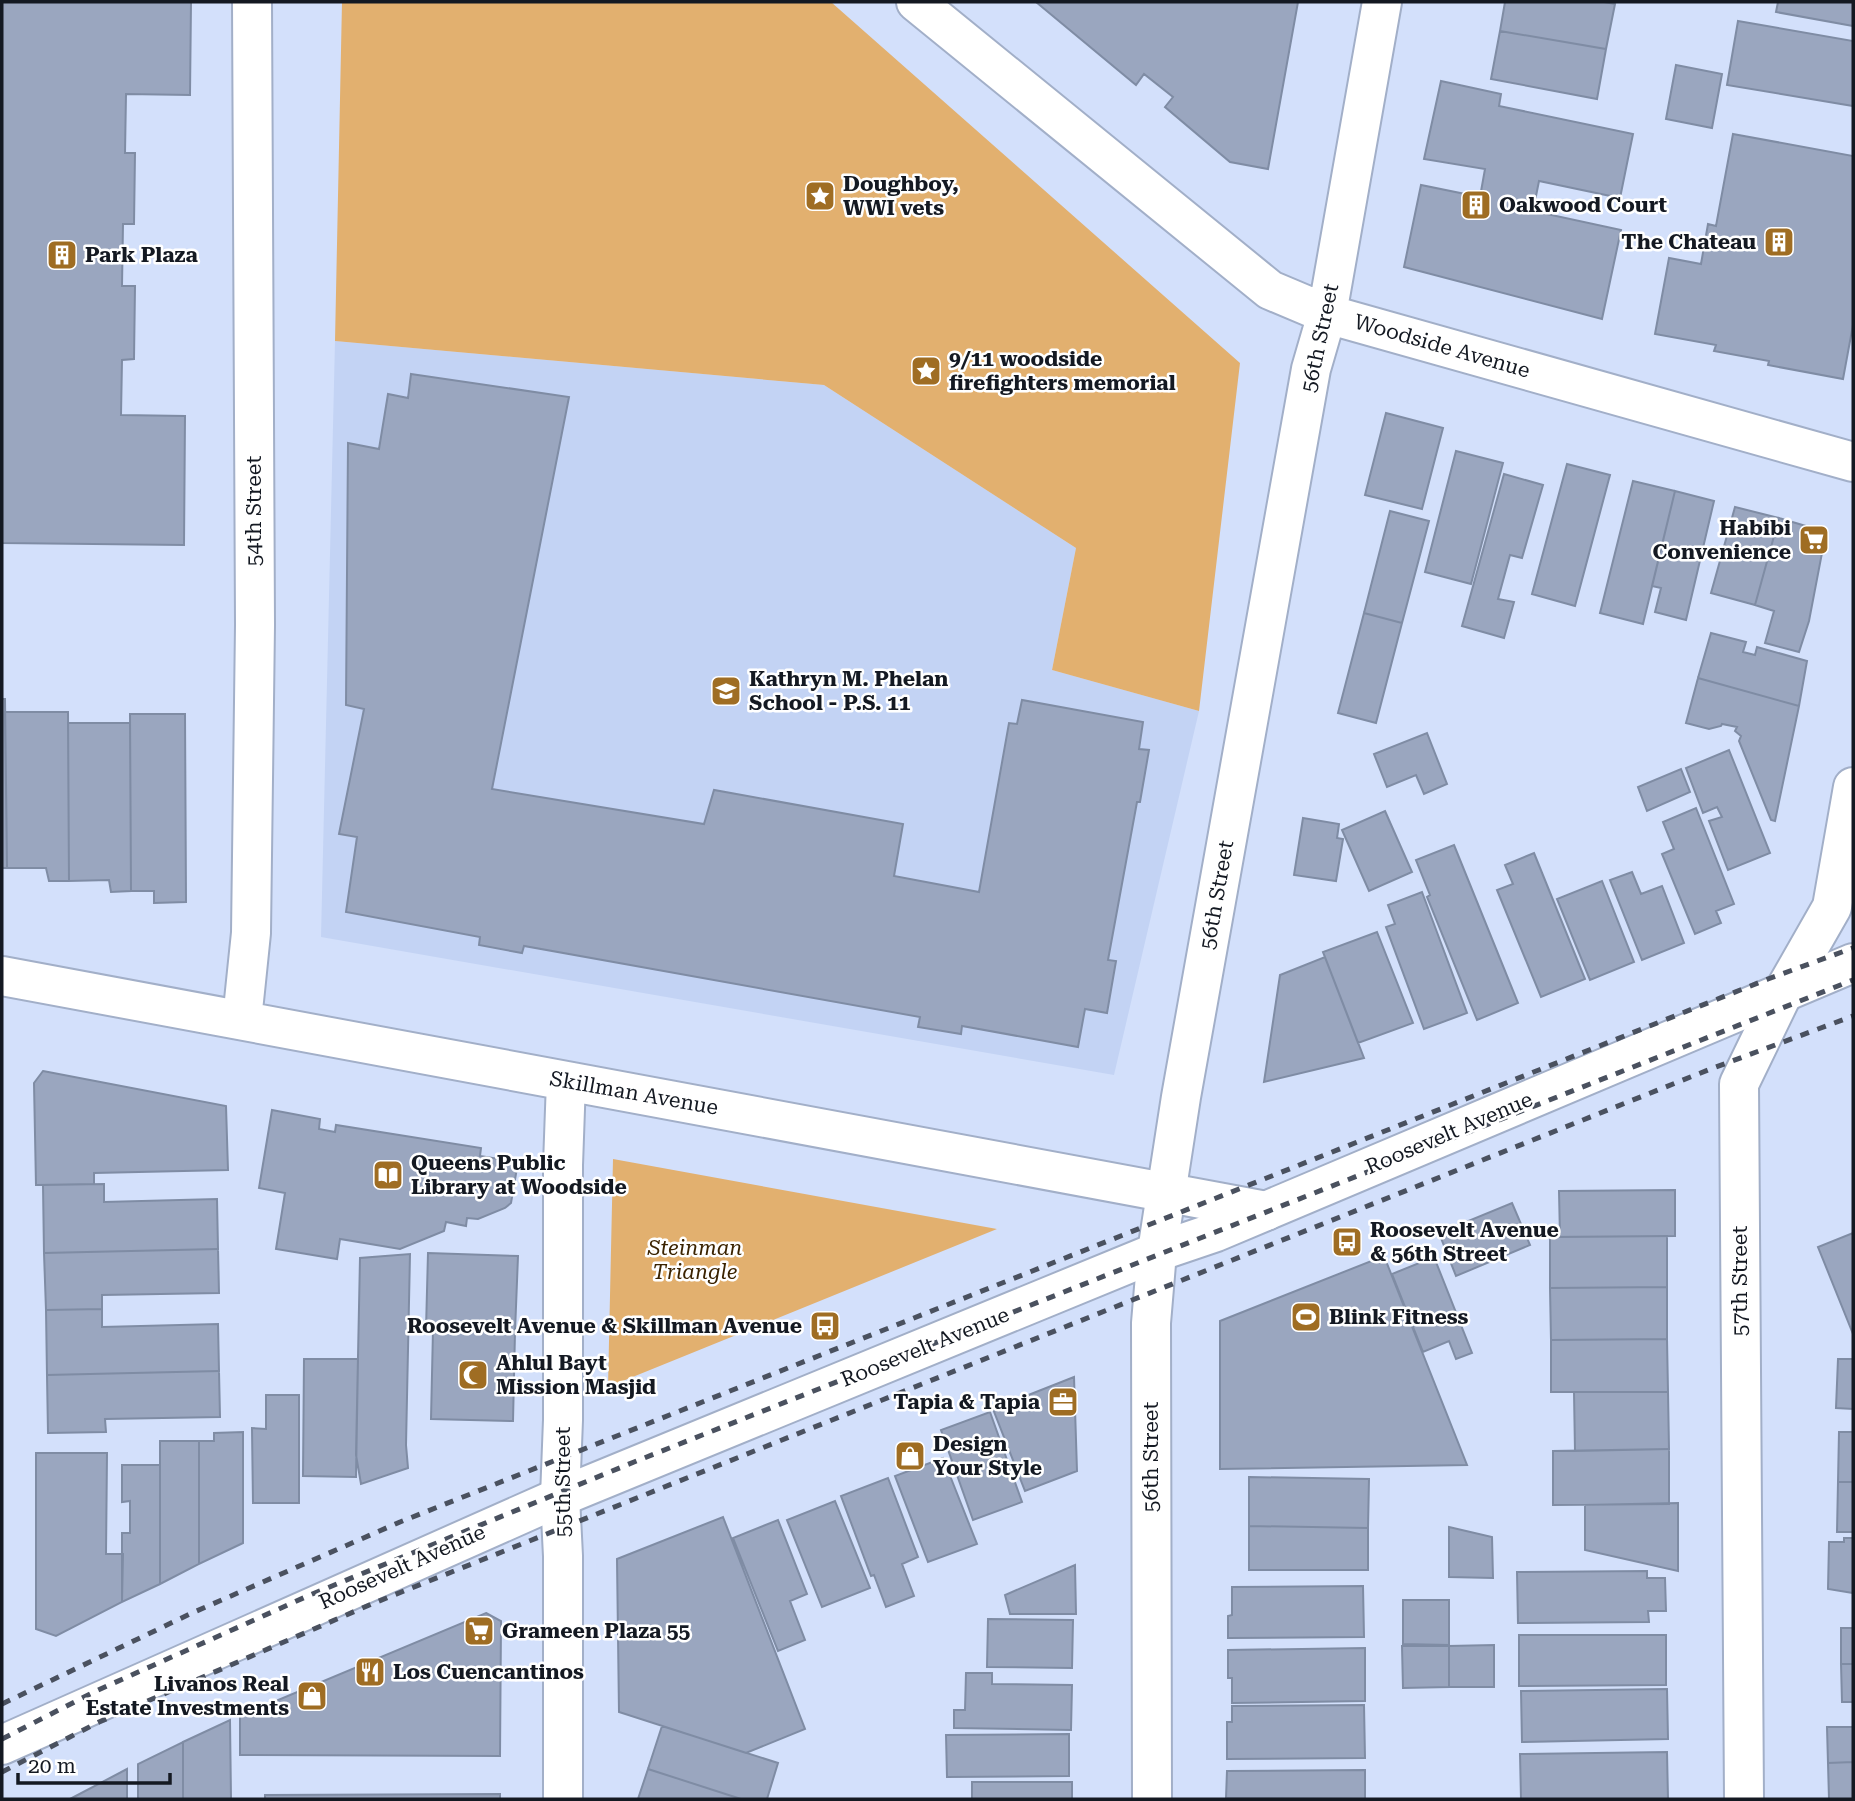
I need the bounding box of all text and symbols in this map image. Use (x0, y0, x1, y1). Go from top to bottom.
place label: Doughboy, WWI vets (843, 172, 959, 220)
place icon: Doughboy, WWI vets (803, 179, 837, 213)
building icon: Oakwood Court (1459, 188, 1493, 222)
place label: Oakwood Court (1499, 193, 1667, 217)
building icon: The Chateau (1762, 225, 1796, 259)
place label: The Chateau (1621, 230, 1756, 254)
building icon: Park Plaza (45, 238, 79, 272)
place label: Park Plaza (85, 243, 198, 267)
street label: 56th Street (1297, 281, 1343, 395)
street label: Woodside Avenue (1351, 309, 1533, 383)
place label: 9/11 woodside firefighters memorial (949, 347, 1176, 395)
place icon: 9/11 woodside firefighters memorial (909, 354, 943, 388)
street label: 54th Street (242, 456, 266, 566)
place label: Habibi Convenience (1652, 516, 1791, 564)
supermarket icon: Habibi Convenience (1797, 523, 1831, 557)
place label: Kathryn M. Phelan School - P.S. 11 (749, 667, 948, 715)
school or university icon: Kathryn M. Phelan School - P.S. 11 (709, 674, 743, 708)
street label: 56th Street (1196, 838, 1238, 951)
street label: Skillman Avenue (548, 1066, 720, 1120)
street label: Roosevelt Avenue (1362, 1087, 1536, 1179)
place label: Queens Public Library at Woodside (411, 1151, 627, 1199)
library icon: Queens Public Library at Woodside (371, 1158, 405, 1192)
place label: Roosevelt Avenue & 56th Street (1370, 1218, 1559, 1266)
bus stop icon: Roosevelt Avenue & 56th Street (1330, 1225, 1364, 1259)
street label: 57th Street (1728, 1226, 1752, 1336)
park label: Steinman Triangle (647, 1236, 742, 1284)
sports icon: Blink Fitness (1289, 1300, 1323, 1334)
street label: Roosevelt Avenue (837, 1302, 1013, 1392)
place label: Blink Fitness (1329, 1305, 1469, 1329)
bus stop icon: Roosevelt Avenue & Skillman Avenue (808, 1309, 842, 1343)
place label: Roosevelt Avenue & Skillman Avenue (407, 1314, 802, 1338)
place label: Ahlul Bayt Mission Masjid (496, 1351, 656, 1399)
mosque icon: Ahlul Bayt Mission Masjid (456, 1358, 490, 1392)
office icon: Tapia & Tapia (1046, 1385, 1080, 1419)
place label: Tapia & Tapia (893, 1390, 1041, 1414)
street label: 56th Street (1139, 1402, 1163, 1512)
street label: 55th Street (551, 1427, 575, 1537)
place label: Design Your Style (933, 1432, 1042, 1480)
shop icon: Design Your Style (893, 1439, 927, 1473)
street label: Roosevelt Avenue (315, 1520, 489, 1614)
supermarket icon: Grameen Plaza 55 (462, 1614, 496, 1648)
place label: Grameen Plaza 55 (502, 1619, 690, 1643)
restaurant icon: Los Cuencantinos (353, 1655, 387, 1689)
place label: Los Cuencantinos (393, 1660, 584, 1684)
place label: Livanos Real Estate Investments (86, 1672, 289, 1720)
shop icon: Livanos Real Estate Investments (295, 1679, 329, 1713)
scale bar (18, 1742, 170, 1786)
text: 20 m (28, 1754, 76, 1778)

